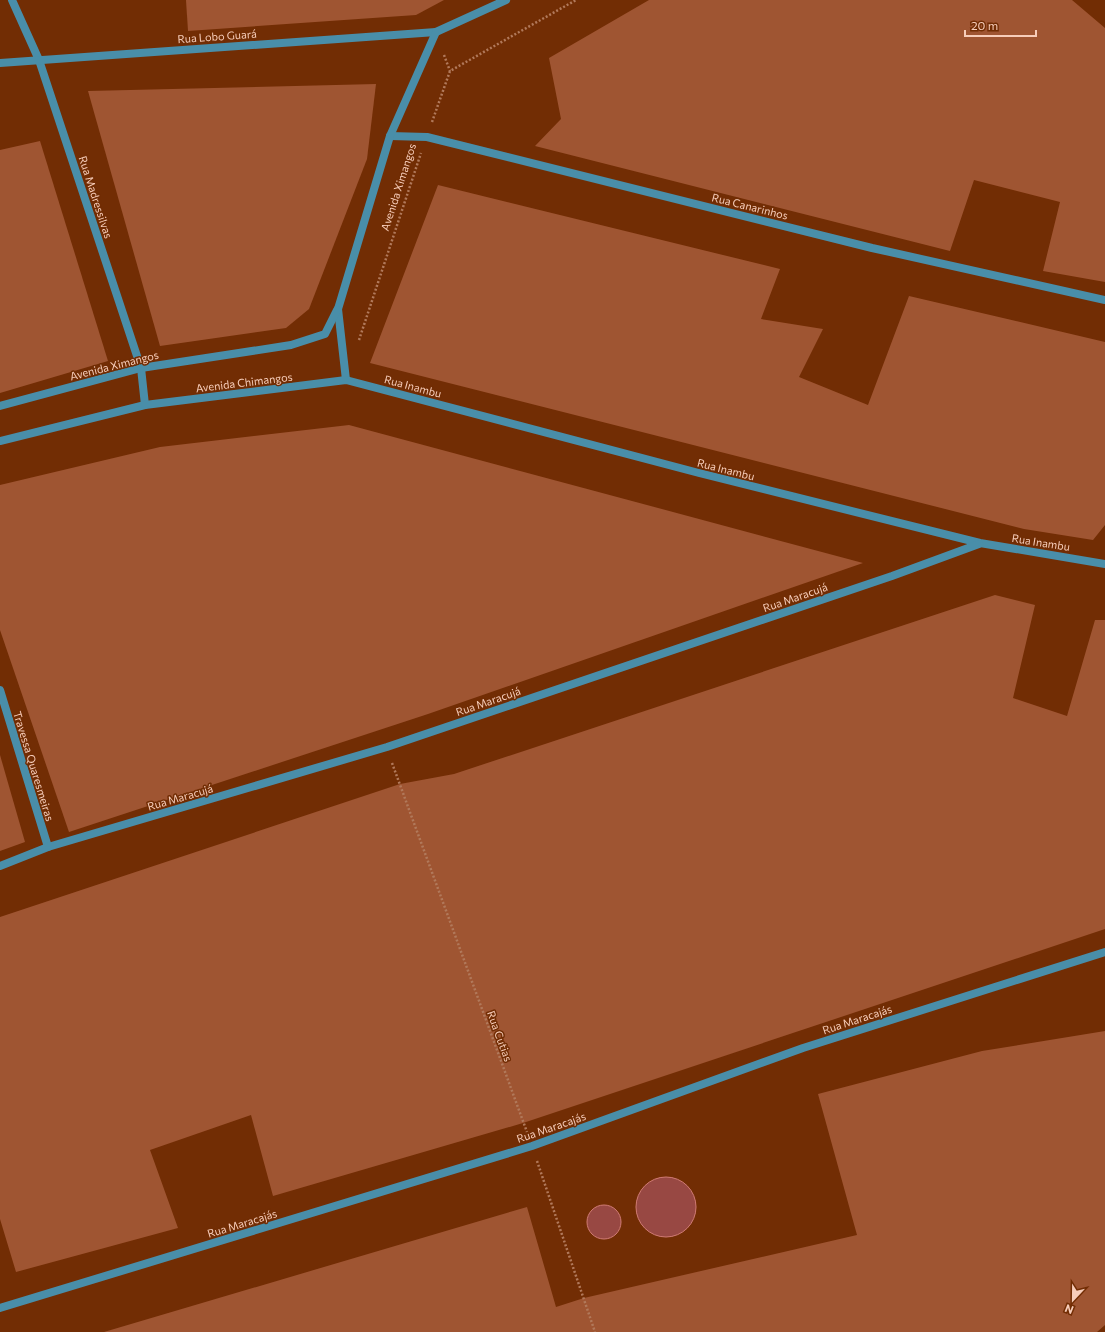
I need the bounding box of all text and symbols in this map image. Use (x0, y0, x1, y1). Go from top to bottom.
scale bar (965, 12, 1036, 38)
text: 20 m (971, 18, 998, 32)
street label: Rua Lobo Guará (177, 27, 257, 45)
street label: Avenida Ximangos (378, 142, 418, 232)
street label: Rua Madressilvas (77, 154, 115, 240)
street label: Rua Canarinhos (711, 190, 789, 222)
street label: Avenida Ximangos (68, 348, 160, 382)
street label: Avenida Chimangos (195, 370, 293, 394)
street label: Rua Inambu (383, 372, 443, 400)
street label: Rua Inambu (696, 456, 756, 482)
street label: Rua Inambu (1011, 531, 1071, 553)
street label: Rua Maracujá (761, 580, 829, 614)
street label: Rua Maracujá (454, 684, 522, 718)
street label: Travessa Quaresmeiras (11, 709, 57, 823)
street label: Rua Maracujá (146, 781, 214, 813)
street label: Rua Maracajás (821, 1002, 893, 1036)
street label: Rua Cutias (485, 1009, 515, 1063)
street label: Rua Maracajás (515, 1109, 587, 1145)
street label: Rua Maracajás (206, 1206, 278, 1240)
north arrow (1053, 1280, 1093, 1320)
text: N (1063, 1302, 1075, 1317)

